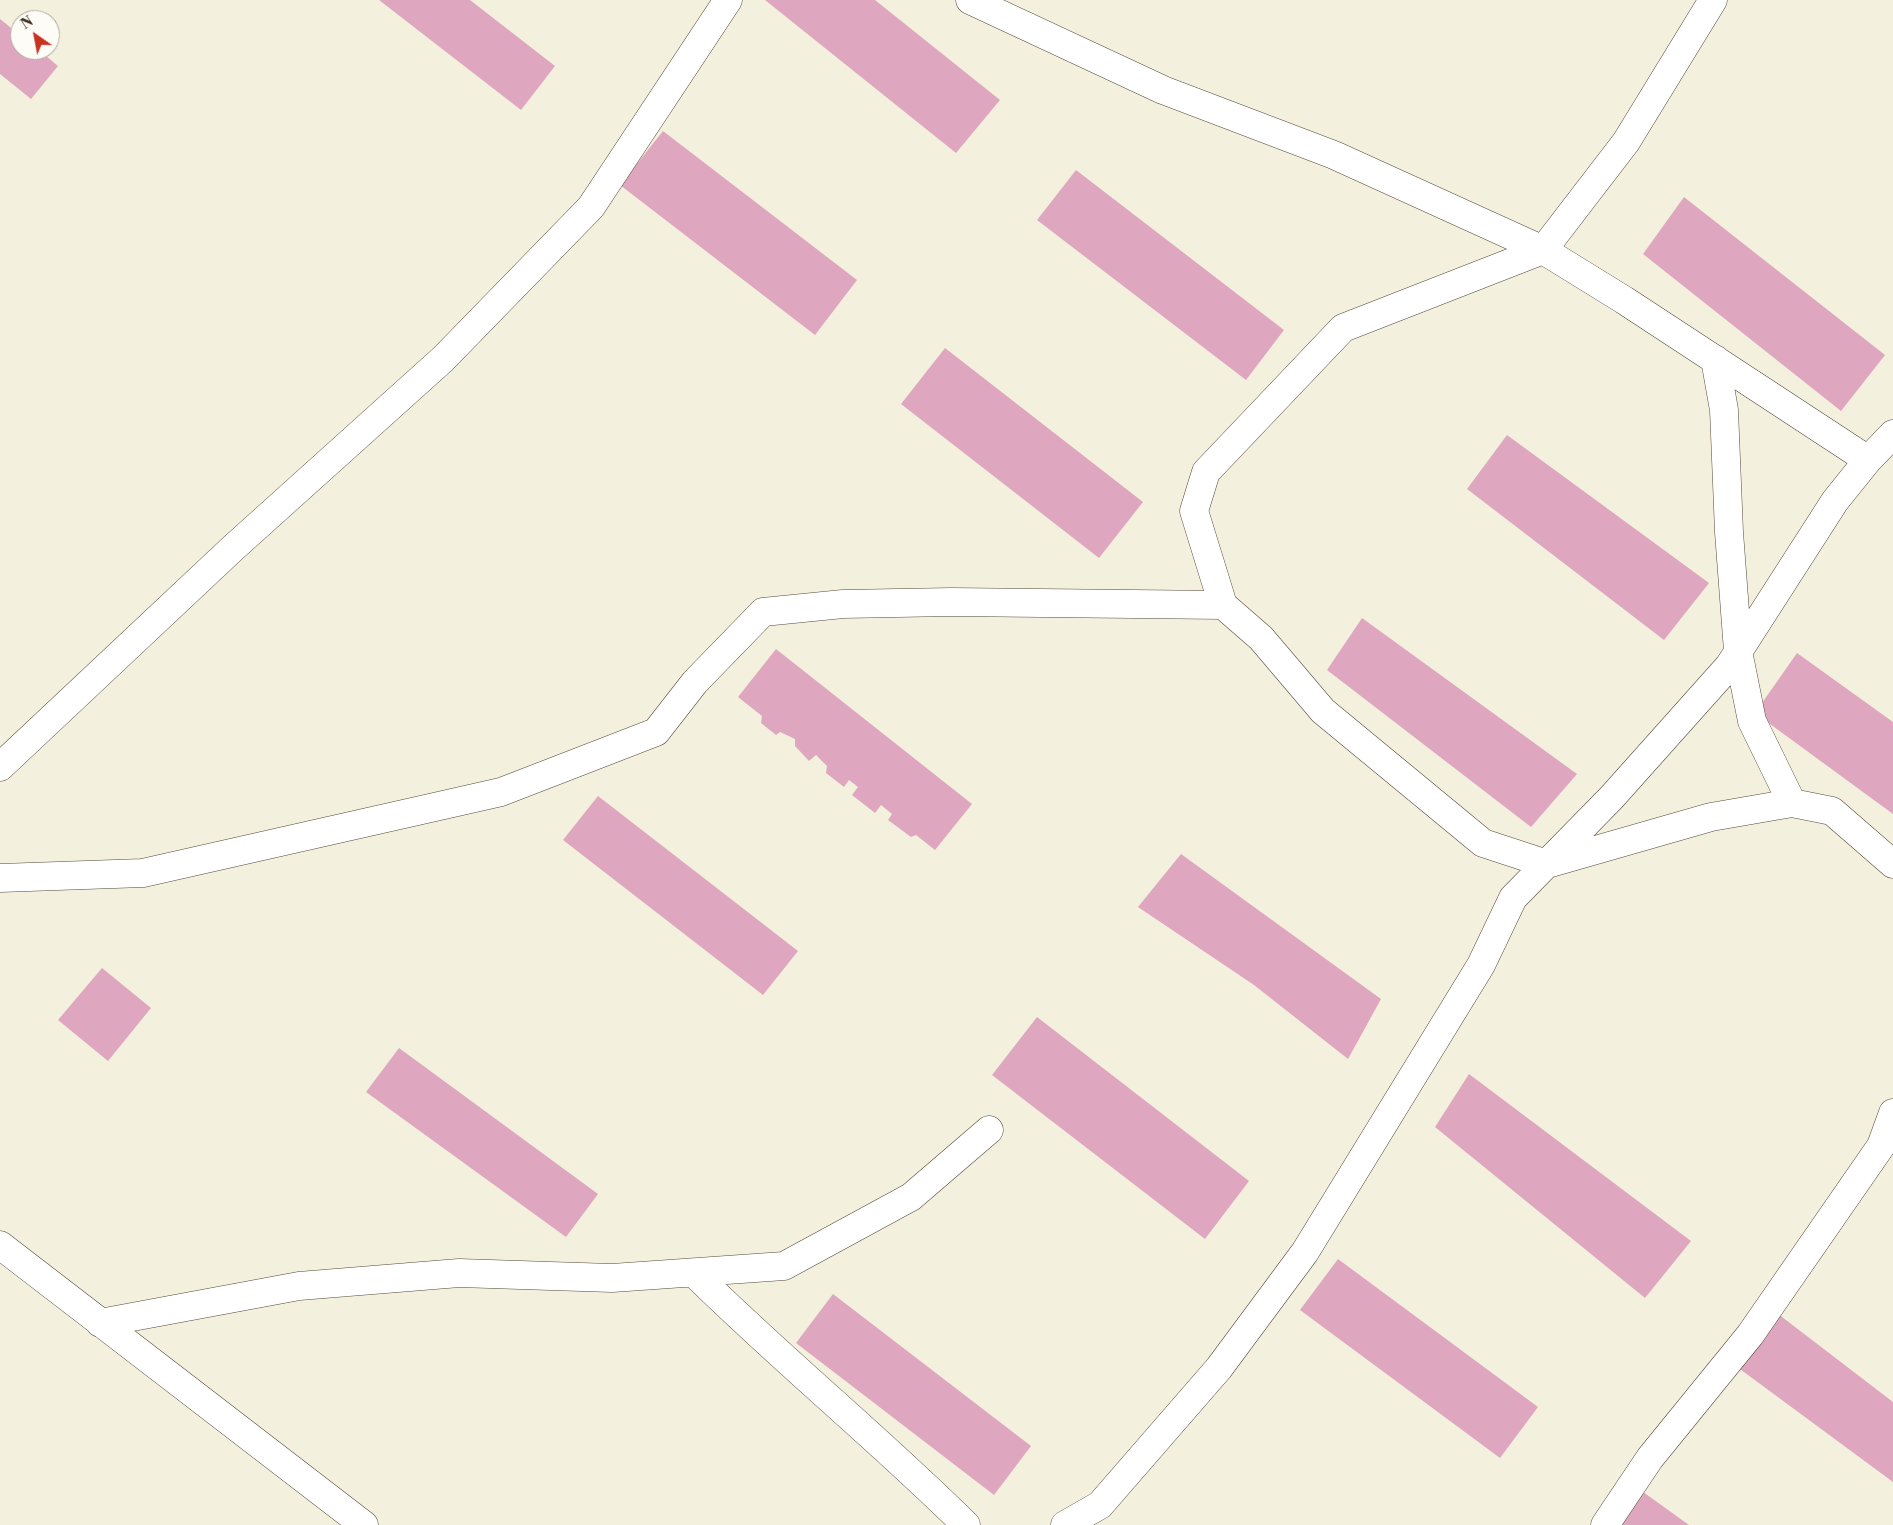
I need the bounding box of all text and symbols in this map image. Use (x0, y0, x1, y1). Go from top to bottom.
north arrow (10, 10, 60, 60)
text: N (18, 13, 37, 34)

